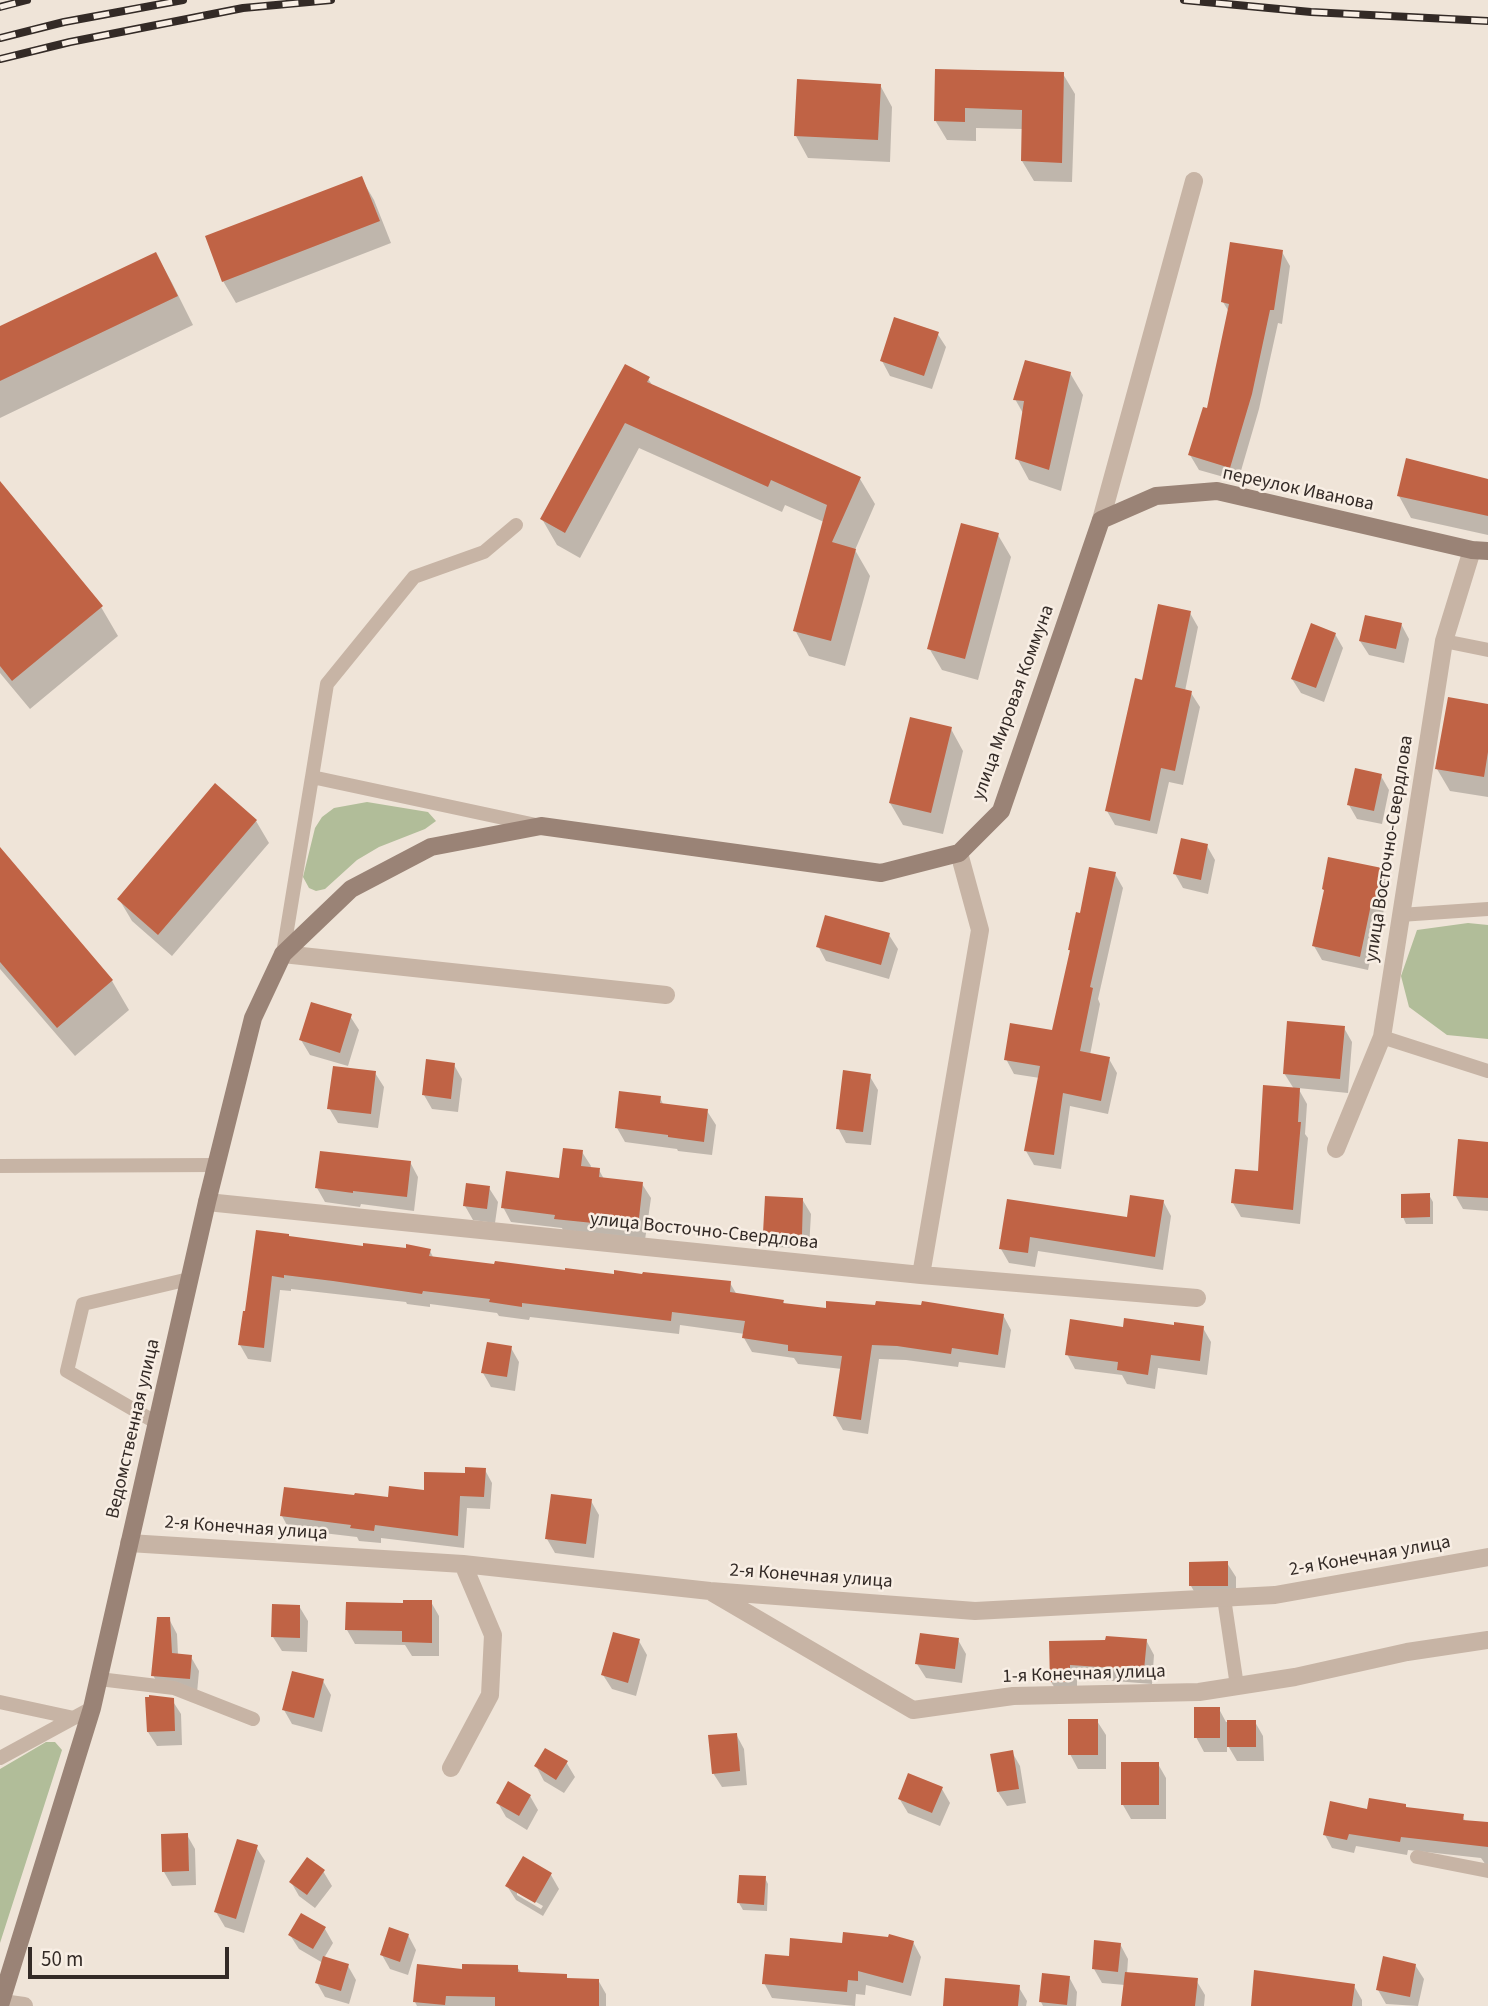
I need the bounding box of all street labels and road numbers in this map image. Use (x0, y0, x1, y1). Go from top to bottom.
street label: переулок Иванова (1220, 463, 1376, 517)
street label: улица Мировая Коммуна (968, 602, 1060, 804)
street label: улица Восточно-Свердлова (1361, 734, 1419, 964)
street label: улица Восточно-Свердлова (589, 1209, 819, 1255)
street label: Ведомственная улица (102, 1337, 166, 1521)
street label: 2-я Конечная улица (164, 1512, 328, 1546)
street label: 2-я Конечная улица (1288, 1532, 1452, 1582)
street label: 2-я Конечная улица (729, 1560, 893, 1594)
street label: 1-я Конечная улица (1002, 1661, 1166, 1689)

